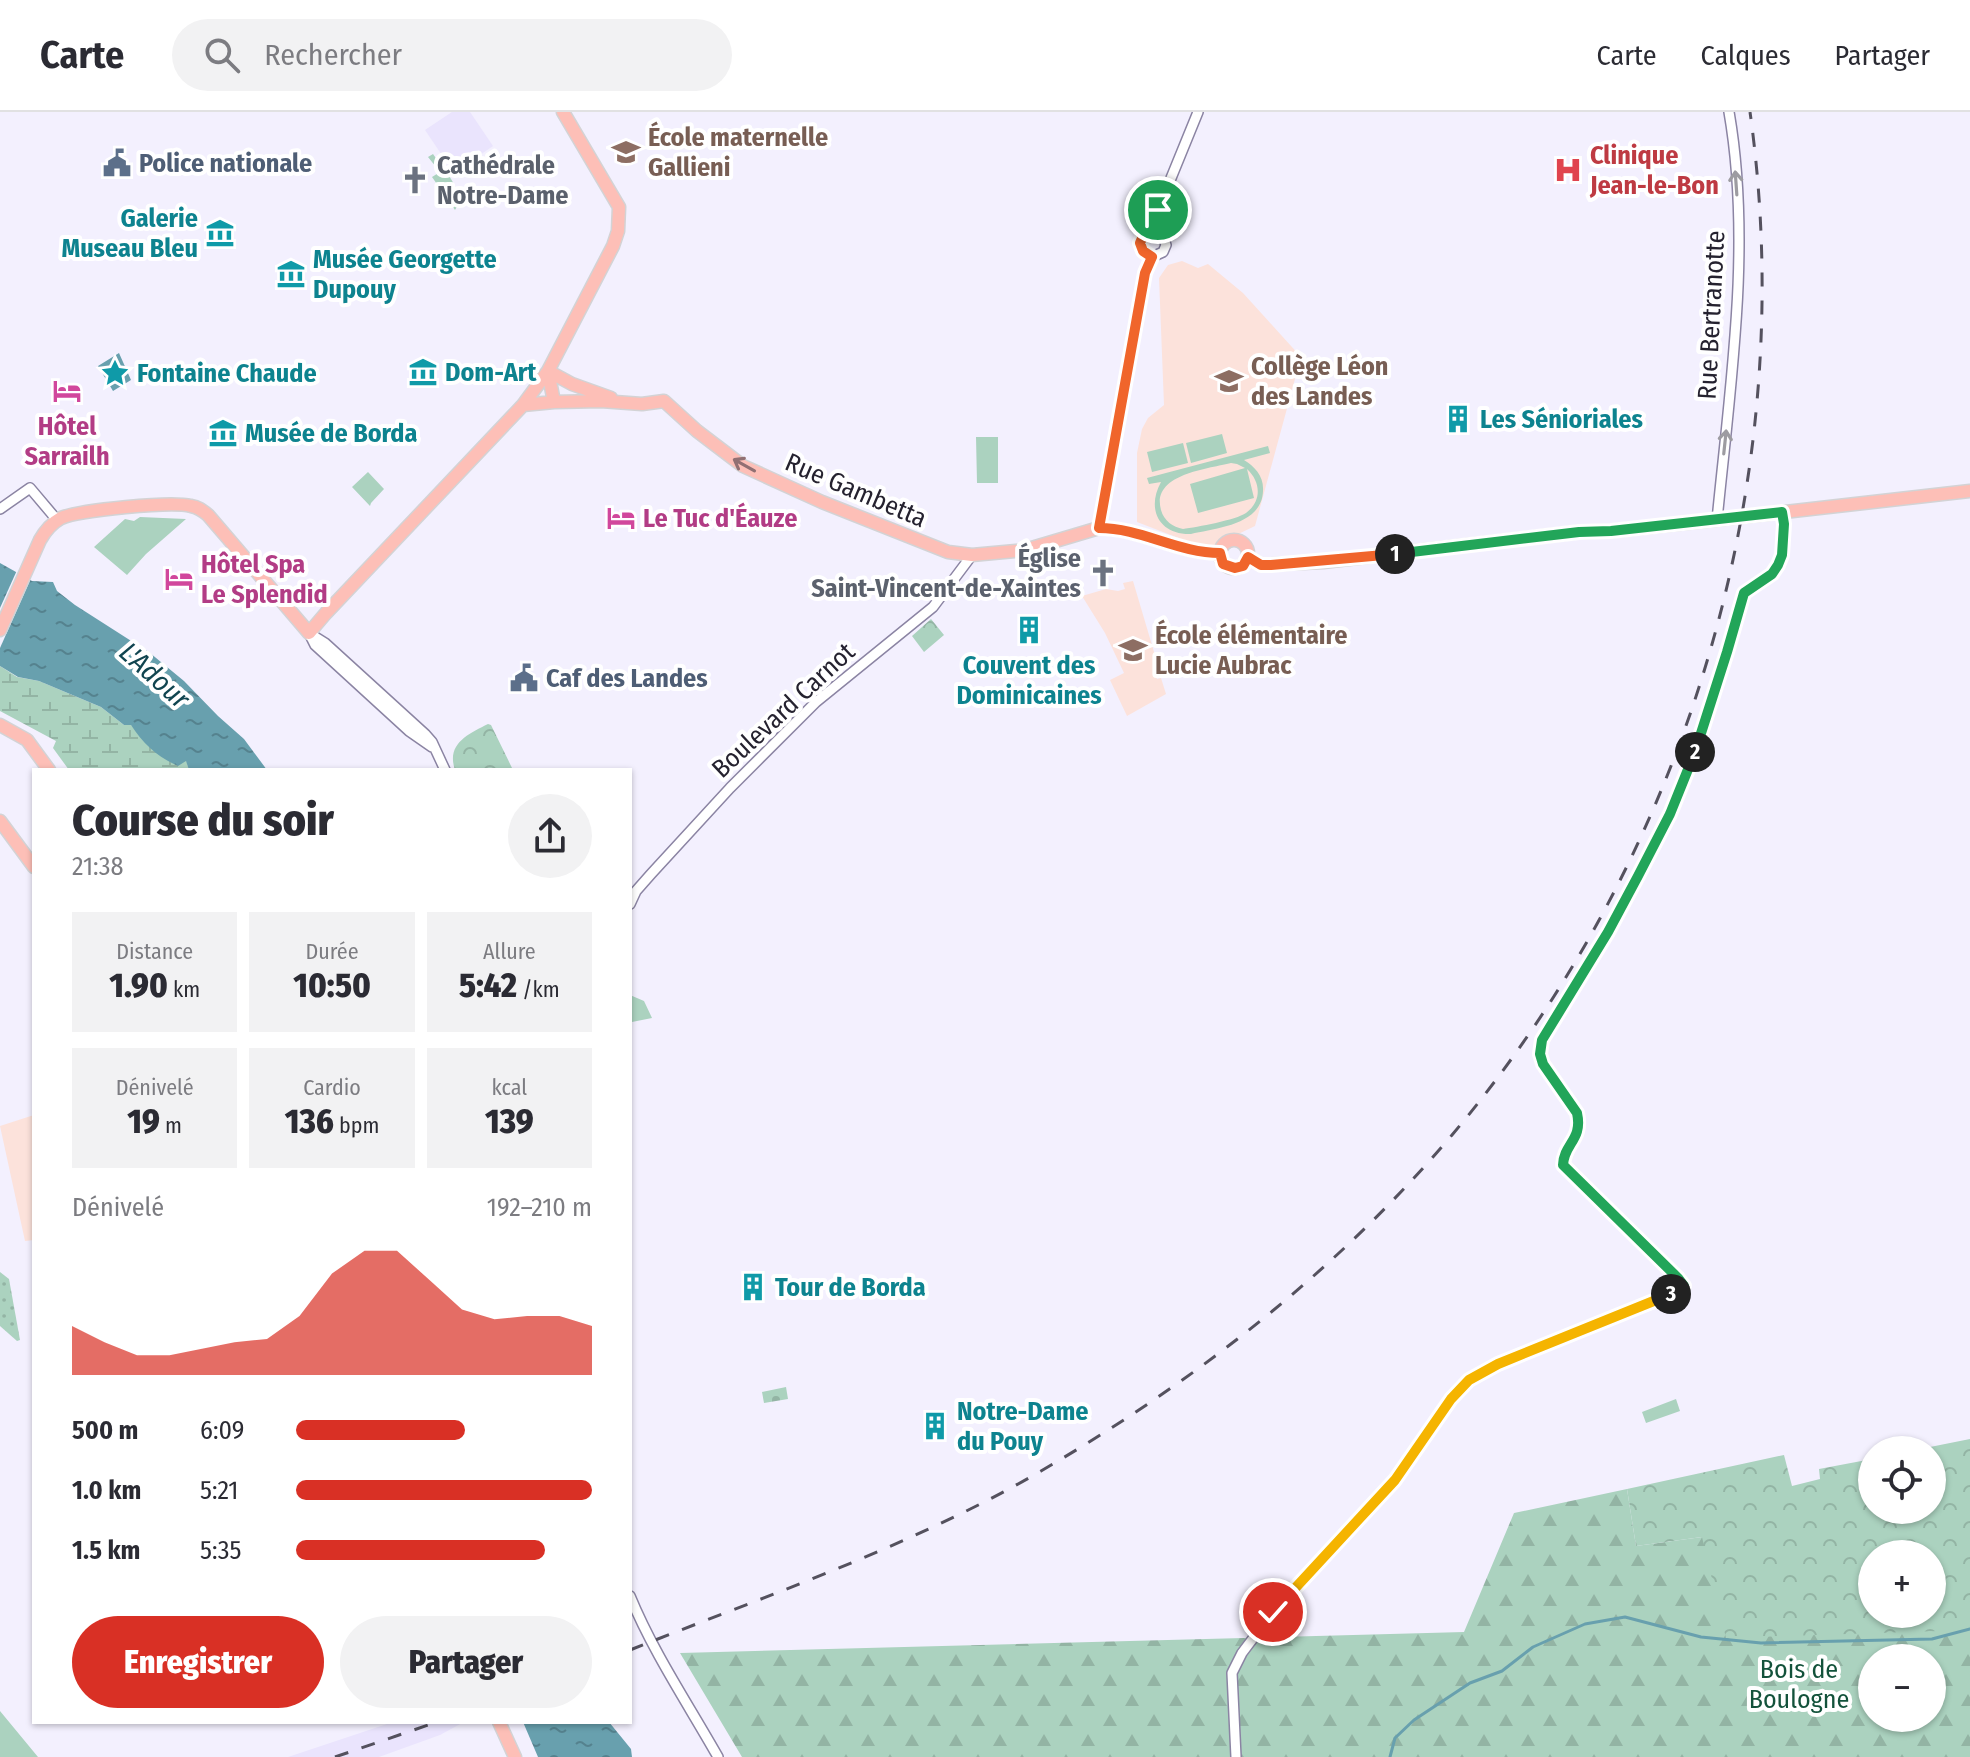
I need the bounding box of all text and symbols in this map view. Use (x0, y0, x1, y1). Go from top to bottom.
search box (172, 19, 732, 91)
text: Carte (40, 32, 124, 78)
icon: search (200, 33, 244, 77)
text: Rechercher (264, 37, 402, 73)
text: Carte (1597, 39, 1657, 72)
text: Calques (1701, 39, 1791, 72)
text: Partager (1835, 39, 1930, 72)
place label: École maternelle Gallieni (648, 121, 828, 183)
school or university icon: École maternelle Gallieni (611, 137, 641, 167)
place label: Clinique Jean-le-Bon (1589, 140, 1719, 201)
public building icon: Police nationale (102, 148, 132, 178)
place label: Police nationale (139, 148, 312, 179)
place label: Cathédrale Notre-Dame (437, 150, 568, 211)
hospital icon: Clinique Jean-le-Bon (1553, 155, 1583, 185)
church icon: Cathédrale Notre-Dame (400, 165, 430, 195)
one-way arrow (1728, 170, 1743, 197)
pin (1124, 176, 1192, 244)
icon: arrive (1136, 188, 1180, 232)
place label: Galerie Museau Bleu (61, 203, 198, 264)
museum icon: Galerie Museau Bleu (205, 218, 235, 248)
street label: Rue Bertranotte (1692, 230, 1731, 400)
place label: Musée Georgette Dupouy (313, 244, 497, 305)
museum icon: Musée Georgette Dupouy (276, 259, 306, 289)
place label: Collège Léon des Landes (1251, 351, 1388, 412)
museum icon: Dom-Art (408, 357, 438, 387)
place label: Dom-Art (445, 357, 537, 388)
place icon: Fontaine Chaude (100, 358, 130, 388)
place label: Fontaine Chaude (137, 358, 317, 389)
school or university icon: Collège Léon des Landes (1214, 366, 1244, 396)
hotel icon: Hôtel Sarrailh (52, 376, 82, 406)
building icon: Les Sénioriales (1443, 404, 1473, 434)
place label: Les Sénioriales (1480, 404, 1643, 435)
place label: Hôtel Sarrailh (24, 411, 110, 472)
museum icon: Musée de Borda (208, 418, 238, 448)
place label: Musée de Borda (245, 418, 418, 449)
one-way arrow (1717, 429, 1732, 456)
street label: Rue Gambetta (780, 447, 931, 534)
one-way arrow (733, 457, 756, 473)
place label: Le Tuc d'Éauze (643, 502, 797, 534)
hotel icon: Le Tuc d'Éauze (606, 503, 636, 533)
pin: 1 (1375, 534, 1415, 574)
text: 1 (1390, 540, 1400, 567)
place label: Église Saint-Vincent-de-Xaintes (811, 542, 1081, 604)
place label: Hôtel Spa Le Splendid (201, 549, 328, 610)
church icon: Église Saint-Vincent-de-Xaintes (1088, 558, 1118, 588)
hotel icon: Hôtel Spa Le Splendid (164, 564, 194, 594)
building icon: Couvent des Dominicaines (1014, 615, 1044, 645)
place label: École élémentaire Lucie Aubrac (1155, 619, 1348, 681)
water label: L'Adour (113, 635, 197, 716)
school or university icon: École élémentaire Lucie Aubrac (1118, 635, 1148, 665)
street label: Boulevard Carnot (706, 636, 862, 784)
place label: Couvent des Dominicaines (956, 650, 1102, 711)
public building icon: Caf des Landes (509, 663, 539, 693)
place label: Caf des Landes (546, 663, 708, 694)
pin: 2 (1675, 732, 1715, 772)
text: 2 (1690, 738, 1700, 765)
text: Course du soir (72, 794, 334, 847)
button: share (508, 794, 592, 878)
text: 21:38 (72, 851, 124, 882)
text: Distance (116, 938, 193, 965)
text: Durée (305, 938, 359, 965)
text: Allure (483, 938, 536, 965)
text: 1.90 (109, 965, 168, 1006)
text: 10:50 (293, 965, 371, 1006)
text: 5:42 (459, 965, 517, 1006)
text: km (168, 976, 200, 1003)
text: /km (517, 976, 560, 1003)
text: Dénivelé (116, 1074, 194, 1101)
text: Cardio (303, 1074, 361, 1101)
text: kcal (492, 1074, 527, 1101)
text: 19 (127, 1101, 160, 1142)
text: 136 (285, 1101, 334, 1142)
text: 139 (485, 1101, 534, 1142)
text: m (160, 1112, 182, 1139)
text: bpm (334, 1112, 379, 1139)
text: Dénivelé (72, 1192, 164, 1223)
text: 192–210 m (487, 1192, 592, 1223)
building icon: Tour de Borda (738, 1272, 768, 1302)
place label: Tour de Borda (775, 1272, 926, 1303)
pin: 3 (1651, 1274, 1691, 1314)
text: 3 (1666, 1280, 1676, 1307)
place label: Notre-Dame du Pouy (957, 1396, 1088, 1457)
building icon: Notre-Dame du Pouy (920, 1411, 950, 1441)
text: 500 m (72, 1415, 138, 1446)
text: 6:09 (200, 1415, 244, 1446)
map controls (1858, 1436, 1946, 1732)
button: locate (1858, 1436, 1946, 1524)
text: 1.0 km (72, 1475, 141, 1506)
text: 5:21 (200, 1475, 238, 1506)
text: 1.5 km (72, 1535, 140, 1566)
text: 5:35 (200, 1535, 241, 1566)
button: + (1858, 1540, 1946, 1628)
pin (1239, 1578, 1307, 1646)
icon: check (1251, 1590, 1295, 1634)
button: Enregistrer (72, 1616, 324, 1708)
button: Partager (340, 1616, 592, 1708)
button: − (1858, 1644, 1946, 1732)
park label: Bois de Boulogne (1749, 1654, 1849, 1715)

